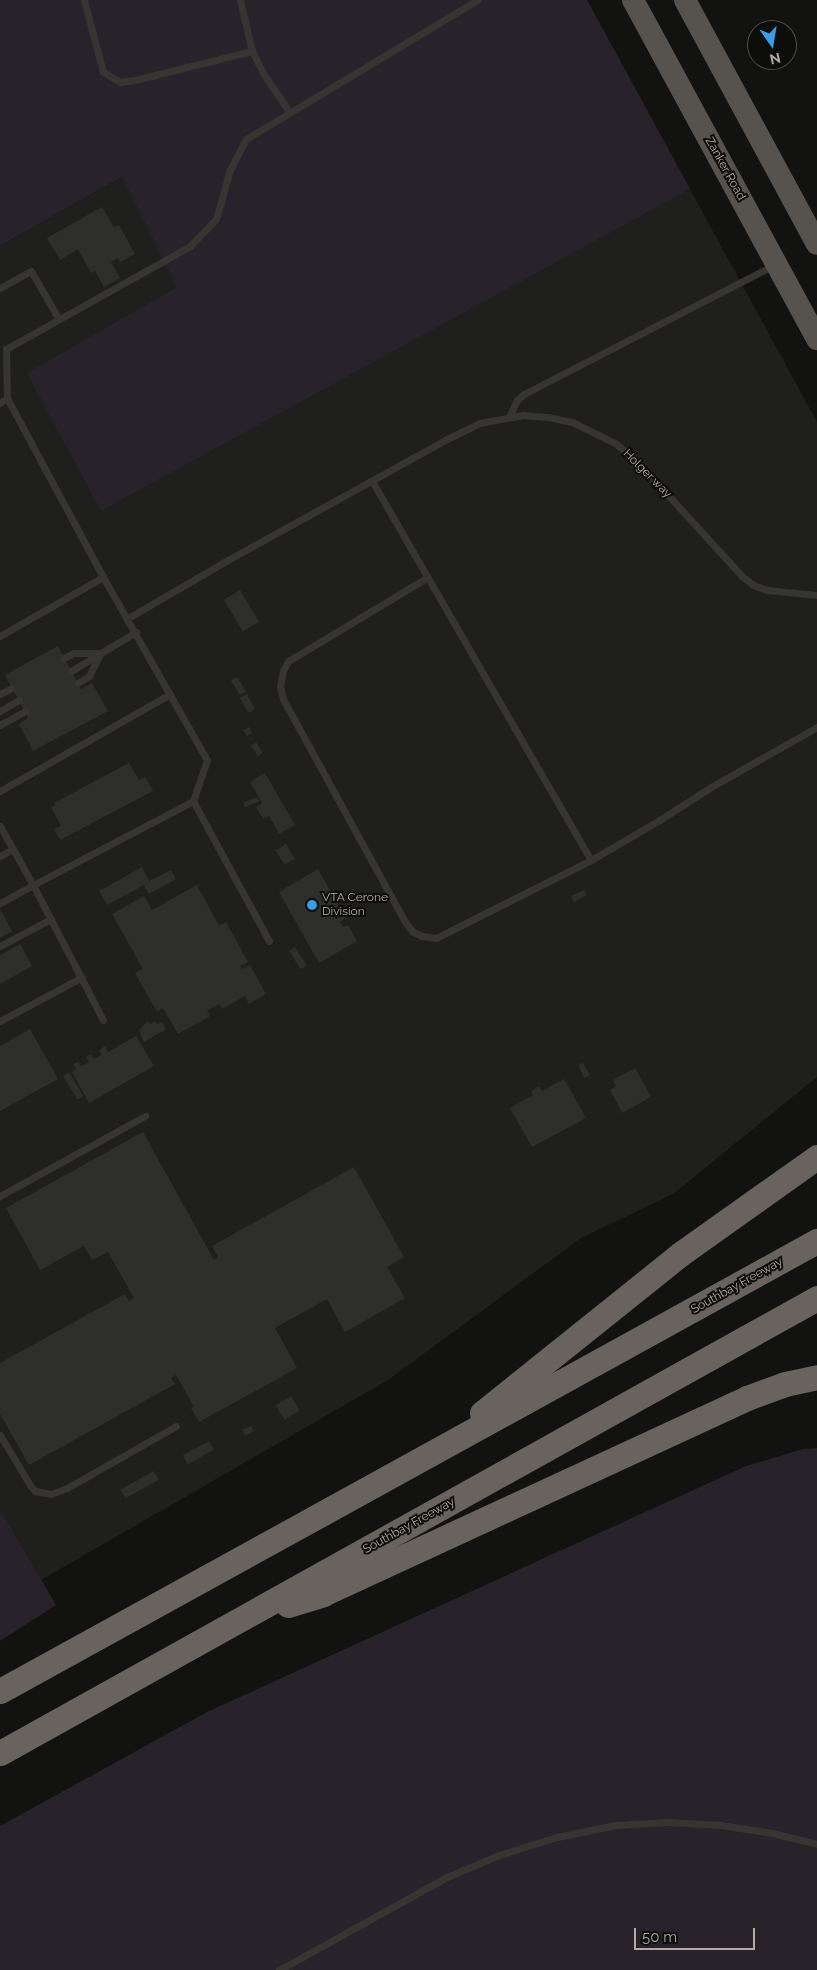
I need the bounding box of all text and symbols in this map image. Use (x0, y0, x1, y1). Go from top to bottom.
north arrow (747, 20, 797, 70)
text: N (768, 50, 782, 68)
street label: Zanker Road (702, 135, 748, 203)
street label: Holger way (620, 447, 674, 501)
place label: VTA Cerone Division (322, 891, 388, 919)
marker: VTA Cerone Division (306, 899, 318, 911)
street label: Southbay Freeway (689, 1255, 785, 1317)
street label: Southbay Freeway (361, 1495, 457, 1557)
scale bar (637, 1918, 758, 1950)
text: 50 m (642, 1928, 677, 1946)

